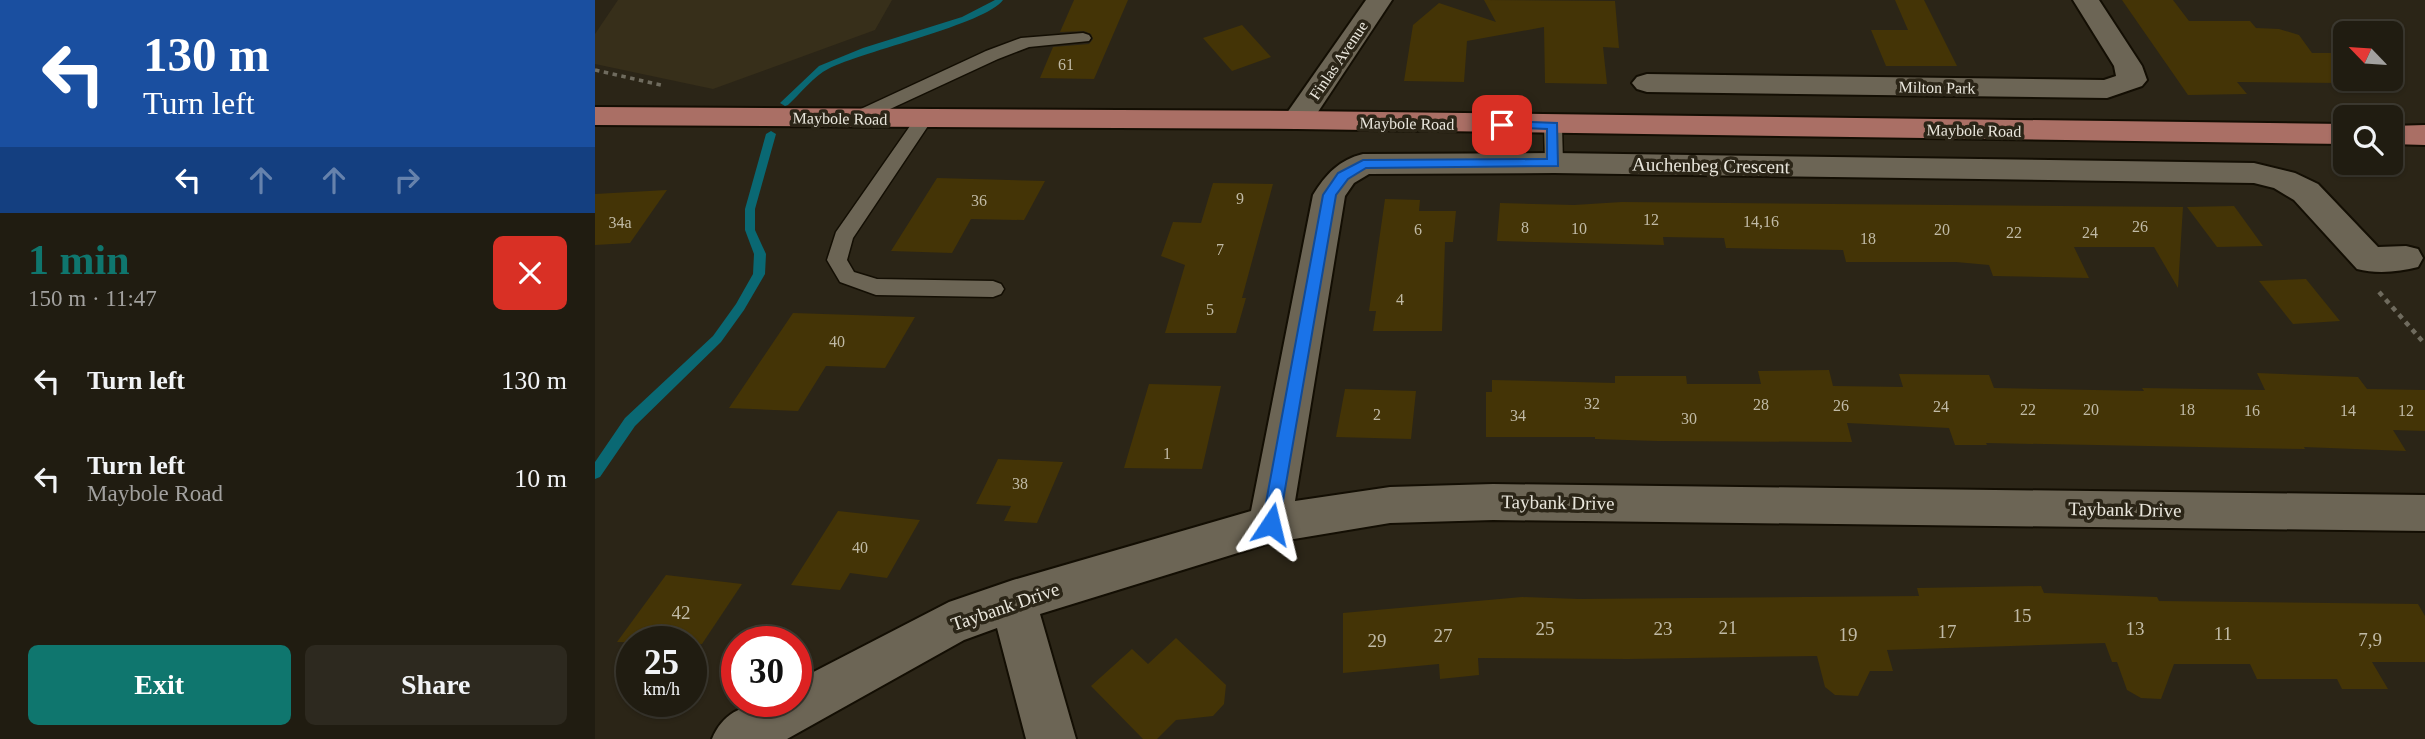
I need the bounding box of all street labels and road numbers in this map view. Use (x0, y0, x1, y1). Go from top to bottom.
street label: Finlas Avenue (1306, 18, 1371, 103)
street label: Milton Park (1898, 78, 1976, 97)
street label: Maybole Road (793, 109, 887, 129)
street label: Maybole Road (1360, 114, 1454, 134)
street label: Maybole Road (1927, 121, 2021, 141)
street label: Auchenbeg Crescent (1632, 154, 1791, 177)
street label: Taybank Drive (1501, 491, 1615, 514)
street label: Taybank Drive (2068, 498, 2182, 521)
street label: Taybank Drive (948, 578, 1062, 635)

